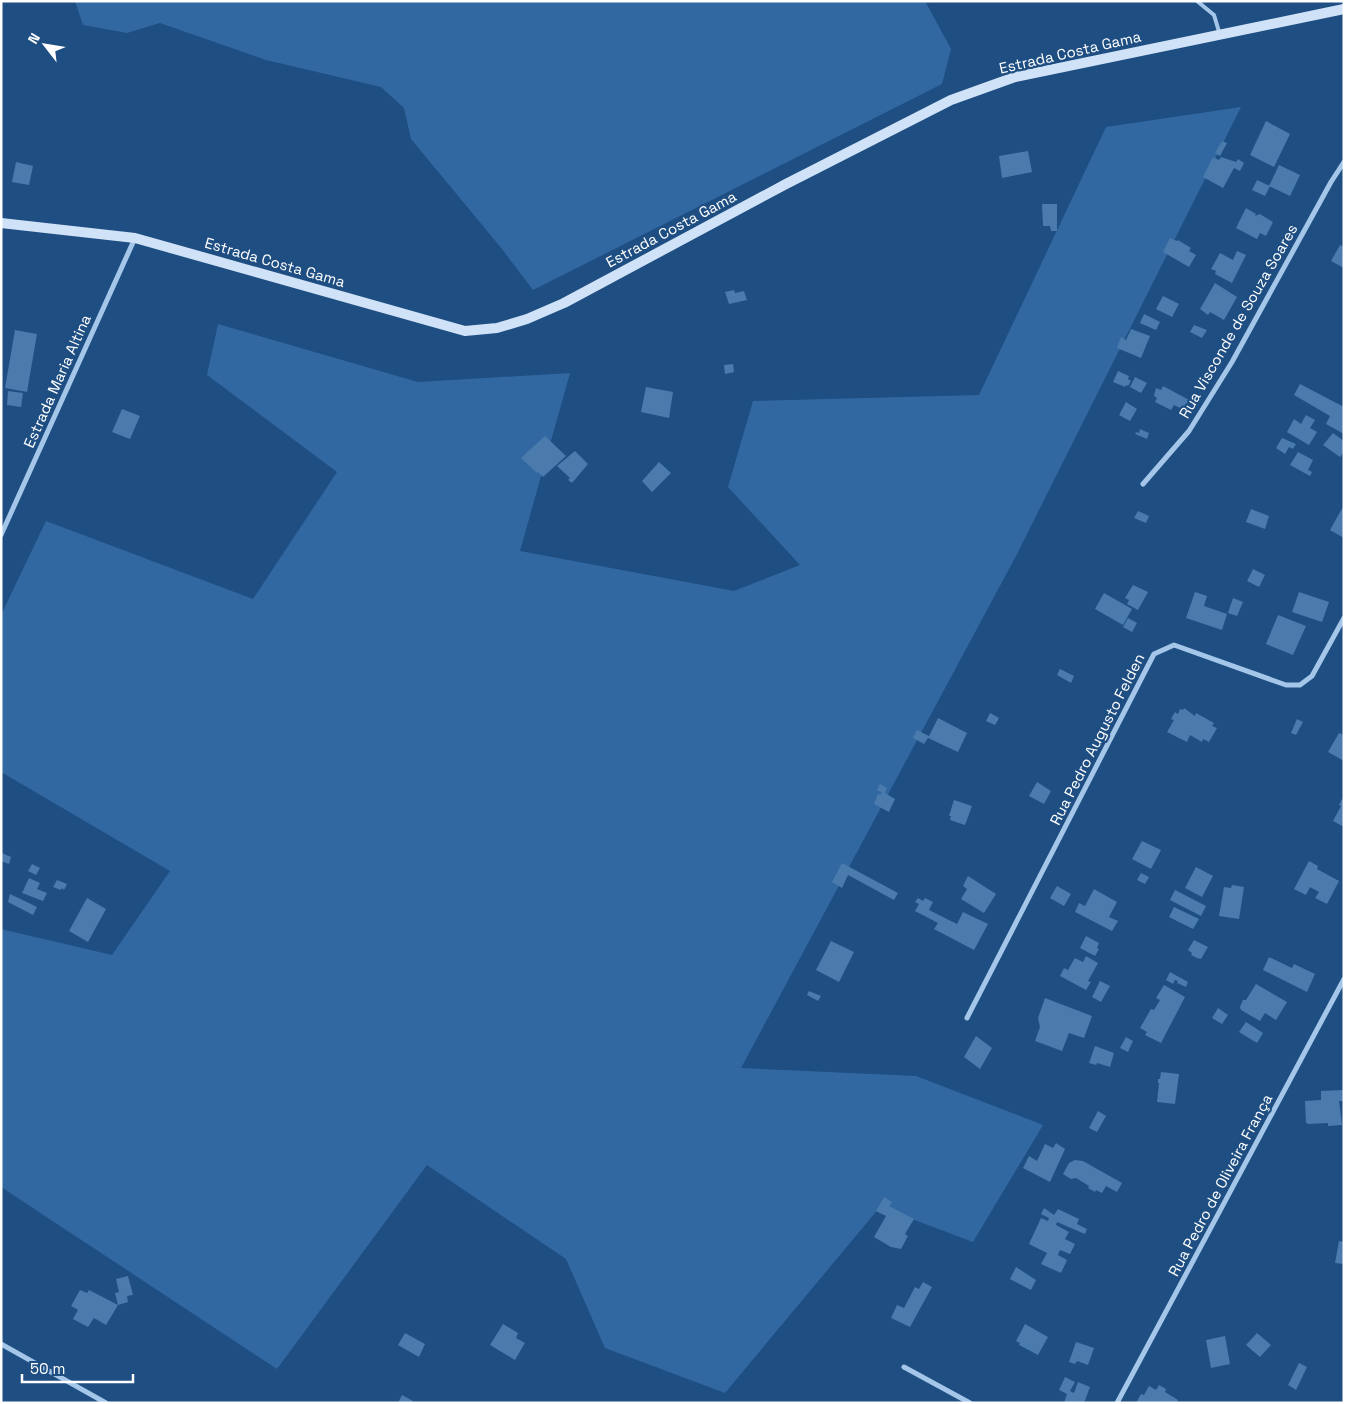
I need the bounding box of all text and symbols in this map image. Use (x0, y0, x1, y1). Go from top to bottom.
north arrow (20, 20, 70, 70)
street label: Estrada Costa Gama (997, 26, 1143, 78)
text: N (24, 30, 44, 47)
street label: Estrada Costa Gama (602, 186, 740, 271)
street label: Rua Visconde de Souza Soares (1174, 220, 1302, 422)
street label: Estrada Costa Gama (203, 233, 348, 291)
street label: Estrada Maria Altina (19, 311, 95, 451)
street label: Rua Pedro Augusto Felden (1045, 650, 1149, 828)
street label: Rua Pedro de Oliveira França (1164, 1090, 1276, 1279)
scale bar (22, 1352, 134, 1384)
text: 50 m (30, 1359, 65, 1378)

